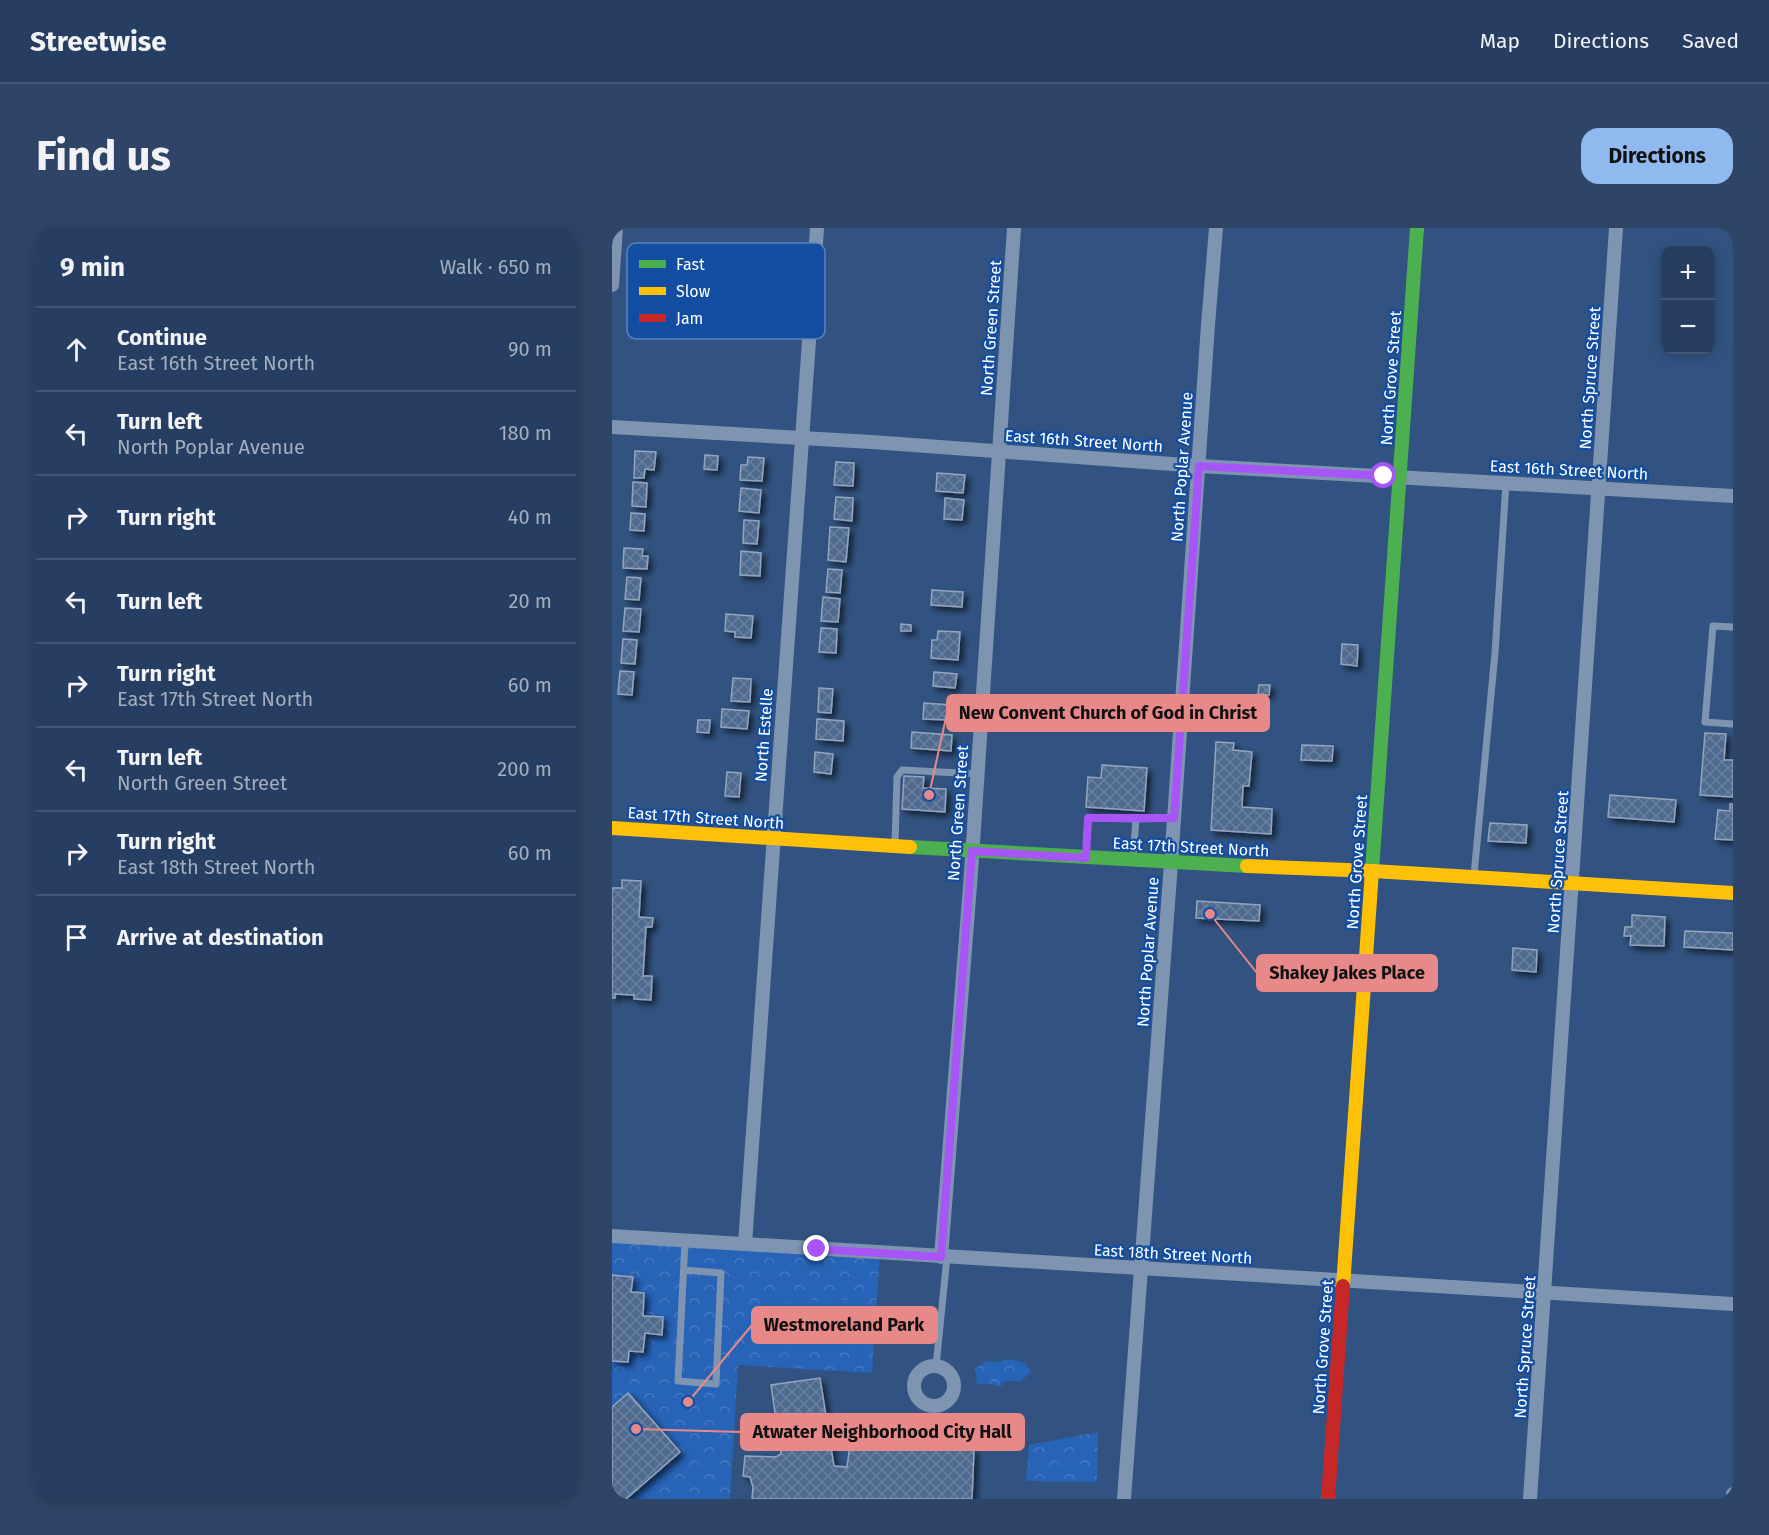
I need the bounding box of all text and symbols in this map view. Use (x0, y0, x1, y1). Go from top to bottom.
text: Streetwise (30, 25, 167, 58)
text: Map (1480, 28, 1520, 54)
text: Directions (1553, 28, 1649, 54)
text: Saved (1682, 28, 1739, 54)
button: Directions (1581, 128, 1733, 184)
text: Find us (36, 131, 171, 181)
legend (627, 243, 825, 339)
map controls (1661, 246, 1715, 354)
button: + (1661, 246, 1715, 300)
text: 9 min (60, 252, 125, 283)
text: Walk · 650 m (440, 255, 552, 279)
text: Fast (676, 255, 705, 274)
street label: North Green Street (977, 259, 1005, 397)
text: Slow (676, 282, 711, 301)
button: − (1661, 300, 1715, 354)
street label: North Spruce Street (1576, 306, 1604, 450)
text: Jam (676, 309, 703, 328)
street label: North Grove Street (1377, 310, 1405, 446)
text: Continue (117, 324, 207, 351)
icon: ahead (60, 333, 93, 366)
text: 90 m (508, 337, 552, 361)
text: East 16th Street North (117, 351, 315, 375)
street label: North Poplar Avenue (1167, 391, 1197, 543)
text: Turn left (117, 408, 202, 435)
icon: left (60, 417, 93, 450)
text: 180 m (499, 421, 552, 445)
street label: East 16th Street North (1004, 426, 1164, 456)
text: North Poplar Avenue (117, 435, 305, 459)
street label: East 16th Street North (1489, 456, 1649, 484)
route start (1370, 462, 1396, 488)
icon: right (60, 501, 93, 534)
text: Turn right (117, 504, 216, 531)
text: 40 m (508, 505, 552, 529)
icon: left (60, 585, 93, 618)
text: Turn left (117, 588, 202, 615)
text: 20 m (509, 589, 552, 613)
text: Turn right (117, 660, 216, 687)
icon: right (60, 669, 93, 702)
text: 60 m (508, 673, 552, 697)
text: East 17th Street North (117, 687, 313, 711)
street label: North Estelle (751, 687, 777, 783)
callout: New Convent Church of God in Christ (947, 695, 1269, 731)
text: New Convent Church of God in Christ (959, 702, 1258, 724)
text: Turn left (117, 744, 202, 771)
street label: North Green Street (944, 744, 972, 882)
icon: left (60, 753, 93, 786)
text: 200 m (497, 757, 552, 781)
text: North Green Street (117, 771, 287, 795)
street label: North Spruce Street (1544, 790, 1572, 934)
street label: North Grove Street (1343, 794, 1371, 930)
street label: East 17th Street North (627, 803, 785, 833)
text: Turn right (117, 828, 216, 855)
street label: East 17th Street North (1112, 833, 1270, 861)
icon: right (60, 837, 93, 870)
text: 60 m (508, 841, 552, 865)
text: East 18th Street North (117, 855, 315, 879)
street label: North Poplar Avenue (1133, 876, 1163, 1028)
icon: arrive (60, 921, 93, 954)
text: Arrive at destination (117, 924, 324, 951)
callout: Shakey Jakes Place (1257, 955, 1437, 991)
text: Shakey Jakes Place (1269, 962, 1425, 984)
route end (803, 1235, 829, 1261)
street label: East 18th Street North (1093, 1240, 1253, 1268)
street label: North Spruce Street (1511, 1275, 1539, 1419)
street label: North Grove Street (1309, 1279, 1337, 1415)
callout: Westmoreland Park (752, 1307, 937, 1343)
text: Westmoreland Park (764, 1314, 925, 1336)
callout: Atwater Neighborhood City Hall (741, 1414, 1024, 1450)
text: Atwater Neighborhood City Hall (751, 1421, 1012, 1443)

